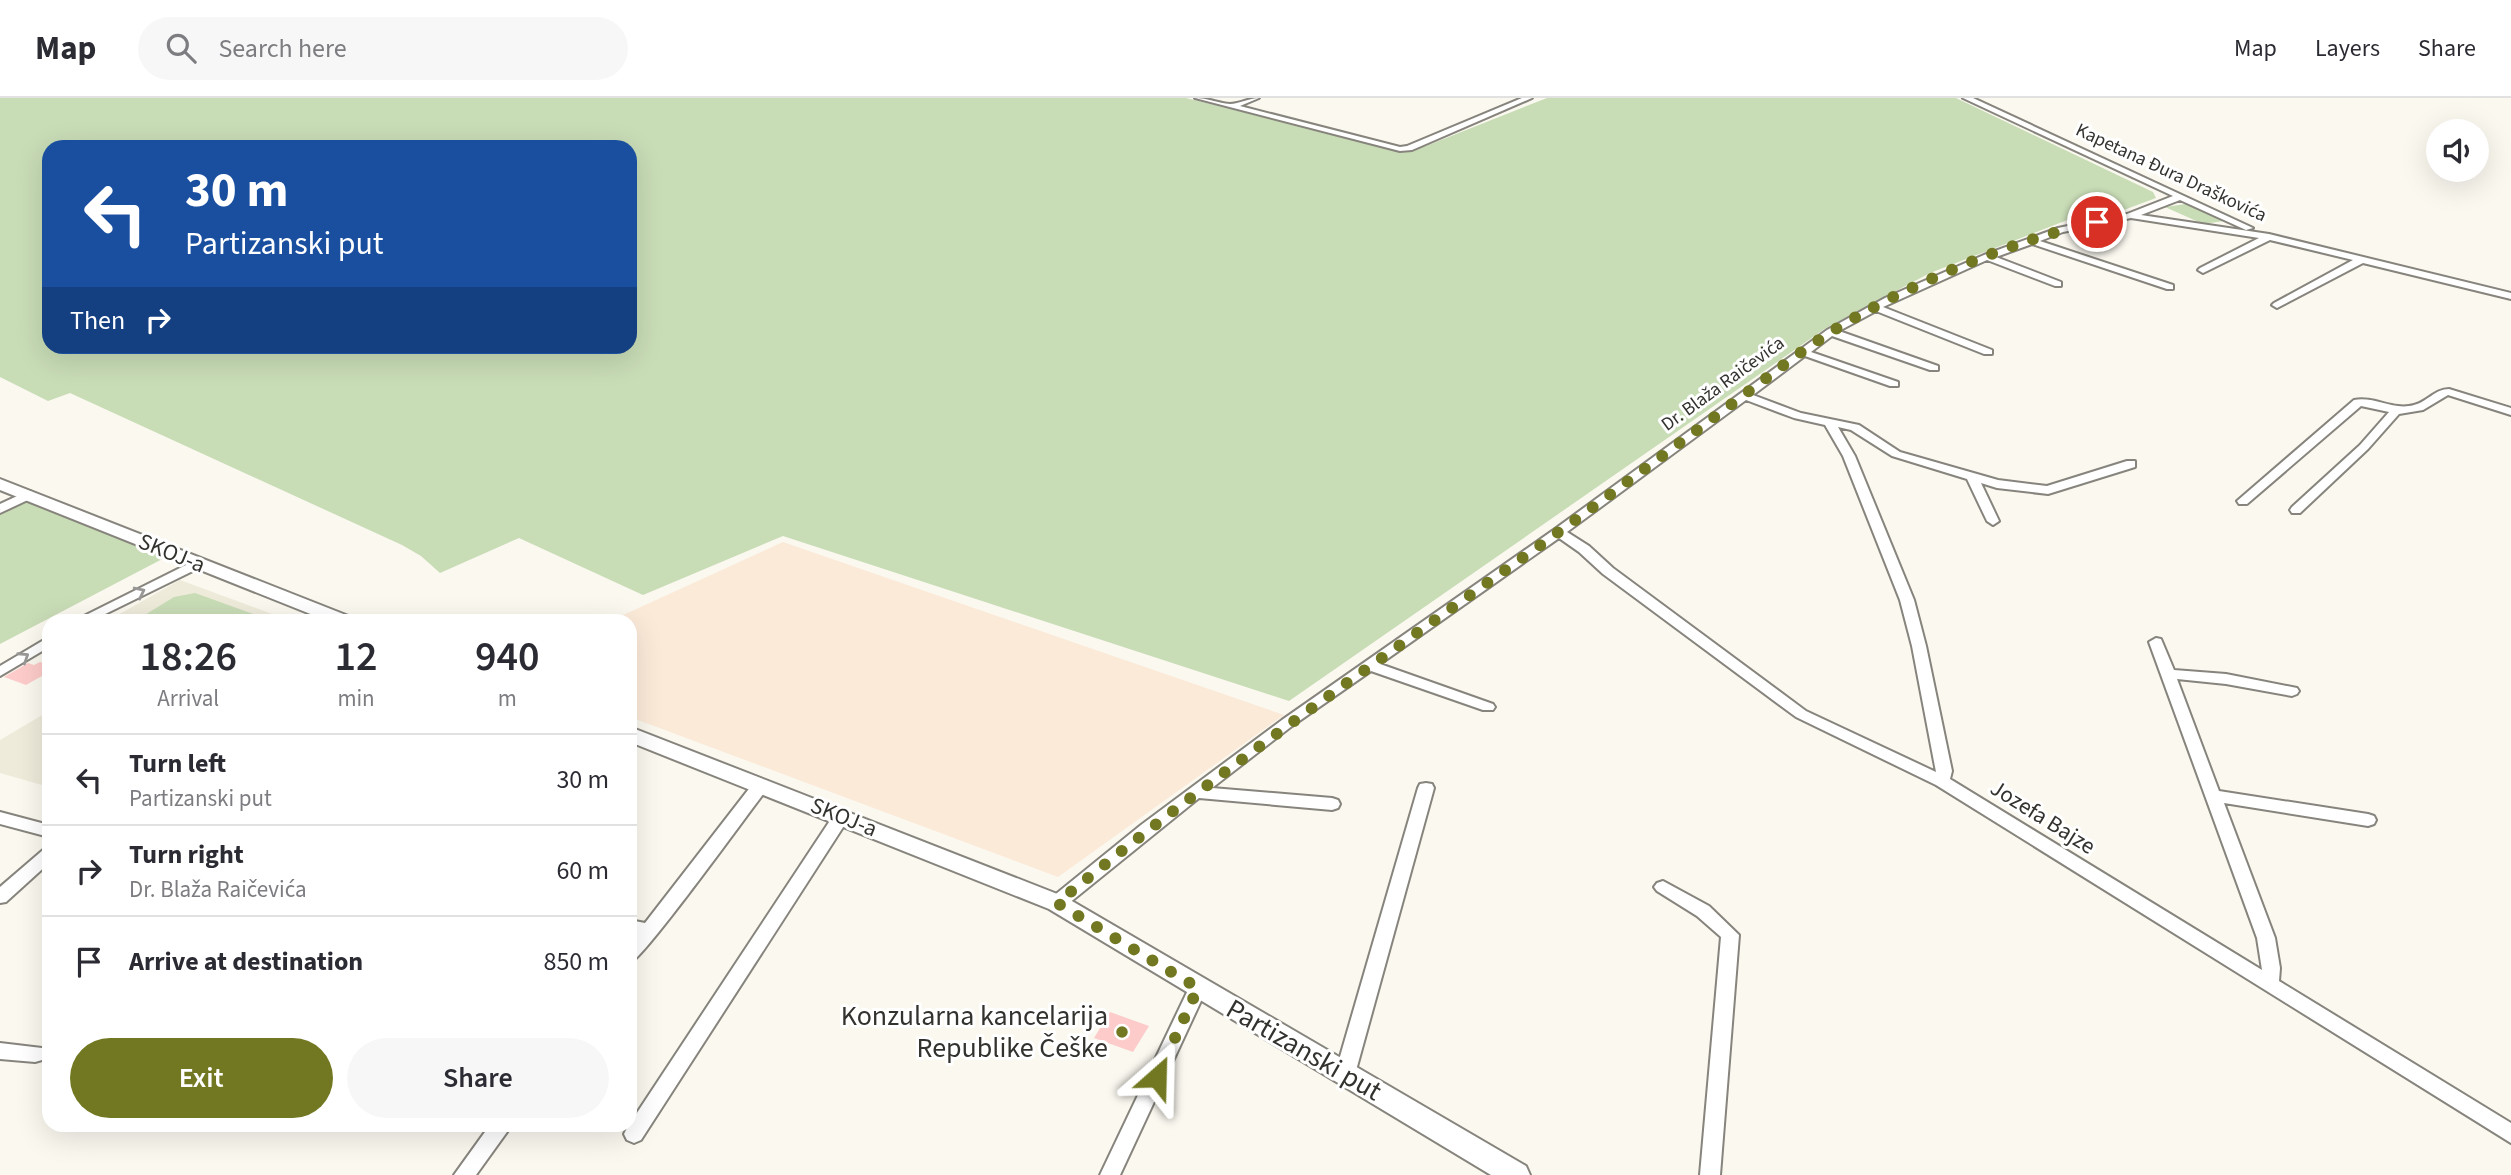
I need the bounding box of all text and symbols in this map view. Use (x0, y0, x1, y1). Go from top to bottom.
search box (138, 17, 628, 80)
text: Map (35, 25, 96, 72)
icon: search (162, 29, 200, 67)
text: Search here (218, 30, 347, 67)
text: Map (2234, 31, 2277, 66)
text: Layers (2315, 31, 2380, 66)
text: Share (2418, 31, 2476, 66)
street label: Kapetana Đura Draškovića (2071, 117, 2271, 229)
map controls (2426, 119, 2489, 182)
button: sound (2426, 119, 2489, 182)
text: 30 m (185, 156, 289, 226)
icon: left (70, 168, 161, 259)
pin (2067, 192, 2127, 252)
icon: arrive (2078, 203, 2116, 241)
text: Partizanski put (185, 221, 384, 267)
icon: right (139, 301, 177, 339)
text: Then (70, 302, 125, 339)
street label: Dr. Blaža Raičevića (1656, 330, 1790, 438)
street label: SKOJ-a (134, 525, 210, 581)
one-way arrow (133, 587, 145, 601)
text: 18:26 (139, 627, 237, 687)
text: 12 (334, 627, 378, 687)
text: 940 (475, 627, 540, 687)
one-way arrow (17, 652, 30, 665)
text: Arrival (157, 682, 219, 715)
text: min (337, 682, 375, 715)
text: m (498, 682, 517, 715)
text: Turn left (129, 745, 226, 782)
icon: left (70, 761, 108, 799)
text: 30 m (556, 761, 609, 798)
street label: Jozefa Bajze (1984, 772, 2102, 862)
text: Partizanski put (129, 782, 272, 815)
street label: SKOJ-a (806, 789, 882, 845)
text: Turn right (129, 836, 244, 873)
icon: right (70, 852, 108, 890)
text: 60 m (556, 852, 609, 889)
text: Dr. Blaža Raičevića (129, 873, 307, 906)
icon: arrive (70, 943, 108, 981)
text: Arrive at destination (129, 943, 363, 980)
text: 850 m (543, 943, 609, 980)
street label: Partizanski put (1219, 989, 1390, 1111)
place label: Konzularna kancelarija Republike Češke (841, 996, 1108, 1068)
marker: Konzularna kancelarija Republike Češke (1114, 1024, 1130, 1040)
button: Exit (70, 1038, 333, 1118)
button: Share (347, 1038, 609, 1118)
position arrow (1120, 1040, 1194, 1114)

